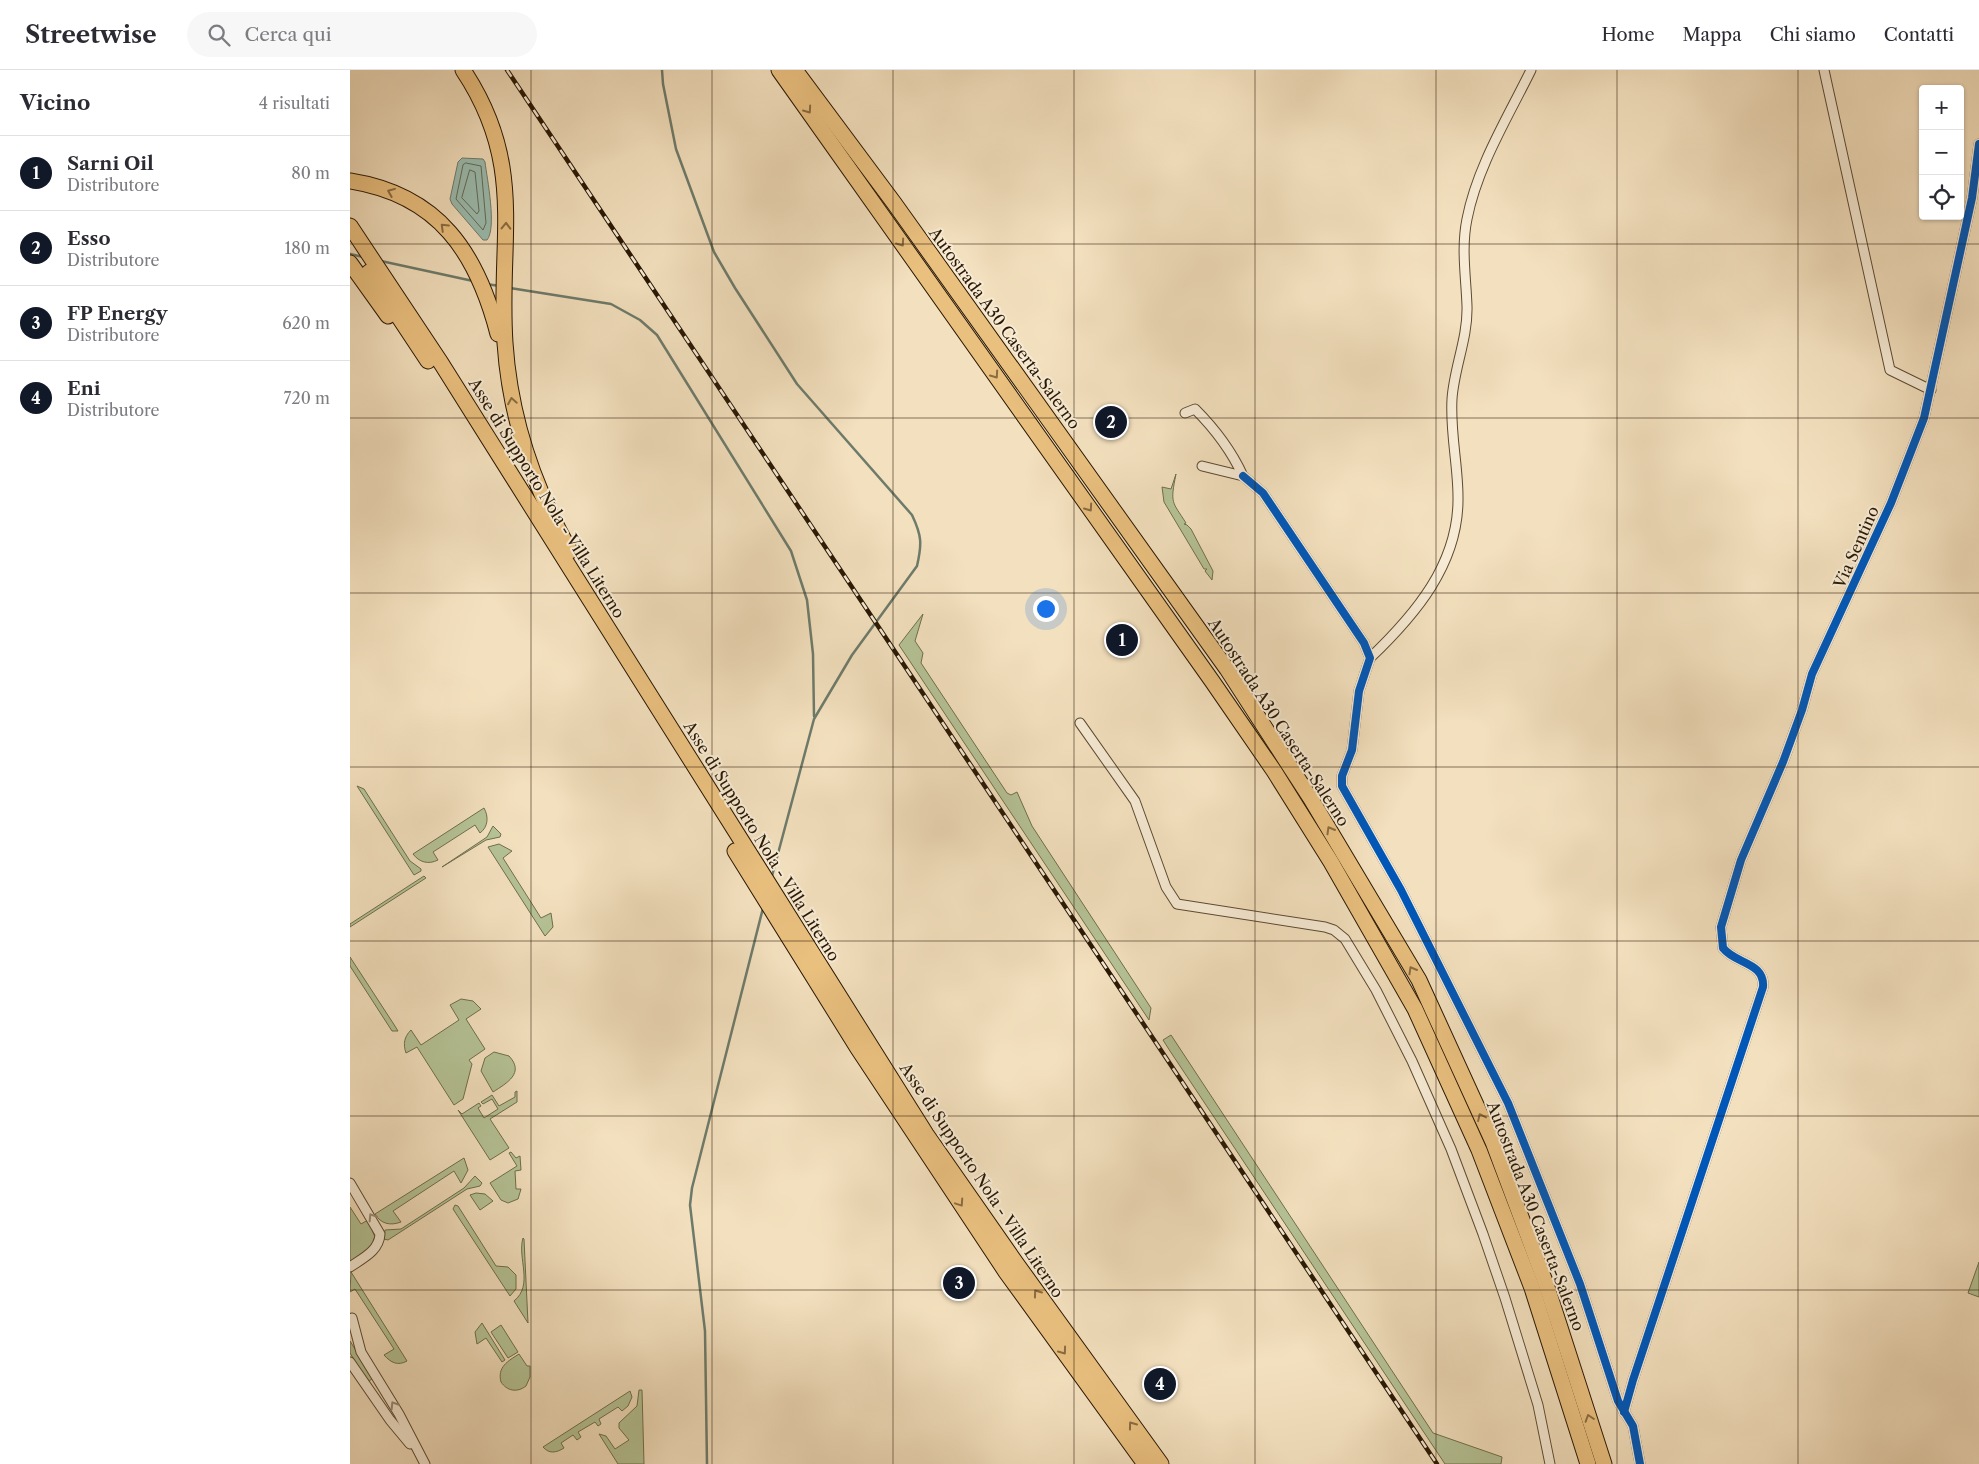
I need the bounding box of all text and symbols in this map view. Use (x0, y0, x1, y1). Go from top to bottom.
search box (187, 12, 537, 57)
text: Streetwise (25, 20, 157, 49)
icon: search (205, 21, 233, 49)
text: Cerca qui (245, 23, 331, 46)
text: Home (1602, 24, 1654, 46)
text: Mappa (1682, 24, 1742, 46)
text: Chi siamo (1770, 24, 1856, 46)
text: Contatti (1884, 24, 1954, 46)
map controls (1919, 85, 1964, 220)
button: + (1919, 85, 1964, 130)
text: Vicino (20, 90, 90, 115)
text: 4 risultati (259, 93, 330, 113)
one-way arrow (802, 104, 811, 114)
button: − (1919, 130, 1964, 175)
text: Sarni Oil (67, 152, 154, 175)
text: 1 (32, 163, 40, 183)
text: 80 m (291, 163, 330, 183)
text: Distributore (67, 175, 159, 195)
button: locate (1919, 175, 1964, 220)
one-way arrow (387, 188, 396, 198)
one-way arrow (501, 222, 512, 230)
street label: Autostrada A30 Caserta-Salerno (925, 222, 1085, 433)
one-way arrow (440, 224, 449, 233)
text: Esso (67, 227, 110, 250)
one-way arrow (895, 237, 904, 246)
text: 2 (31, 238, 41, 258)
text: 180 m (284, 238, 330, 258)
text: Distributore (67, 250, 159, 270)
text: FP Energy (67, 302, 167, 325)
text: 3 (31, 313, 41, 333)
text: 620 m (282, 313, 330, 333)
text: Distributore (67, 325, 159, 345)
one-way arrow (989, 370, 998, 379)
street label: Asse di Supporto Nola - Villa Literno (464, 373, 630, 622)
text: Eni (67, 377, 101, 400)
text: 4 (31, 388, 41, 408)
text: 720 m (284, 388, 330, 408)
one-way arrow (508, 396, 518, 405)
text: Distributore (67, 400, 159, 420)
pin: 2 (1095, 403, 1127, 441)
one-way arrow (1083, 502, 1092, 512)
street label: Via Sentino (1829, 503, 1883, 592)
your location (1033, 596, 1059, 622)
street label: Autostrada A30 Caserta-Salerno (1204, 613, 1354, 830)
pin: 1 (1106, 621, 1138, 659)
street label: Asse di Supporto Nola - Villa Literno (679, 716, 845, 965)
one-way arrow (1326, 826, 1336, 835)
one-way arrow (1409, 966, 1419, 975)
street label: Asse di Supporto Nola - Villa Literno (895, 1058, 1068, 1301)
street label: Autostrada A30 Caserta-Salerno (1483, 1097, 1589, 1334)
one-way arrow (1477, 1113, 1487, 1122)
one-way arrow (954, 1197, 963, 1207)
one-way arrow (368, 1213, 378, 1222)
pin: 3 (943, 1264, 975, 1302)
one-way arrow (1034, 1289, 1043, 1299)
one-way arrow (1057, 1345, 1066, 1355)
pin: 4 (1144, 1365, 1176, 1403)
one-way arrow (390, 1401, 400, 1410)
one-way arrow (1585, 1414, 1595, 1422)
one-way arrow (1129, 1422, 1137, 1431)

